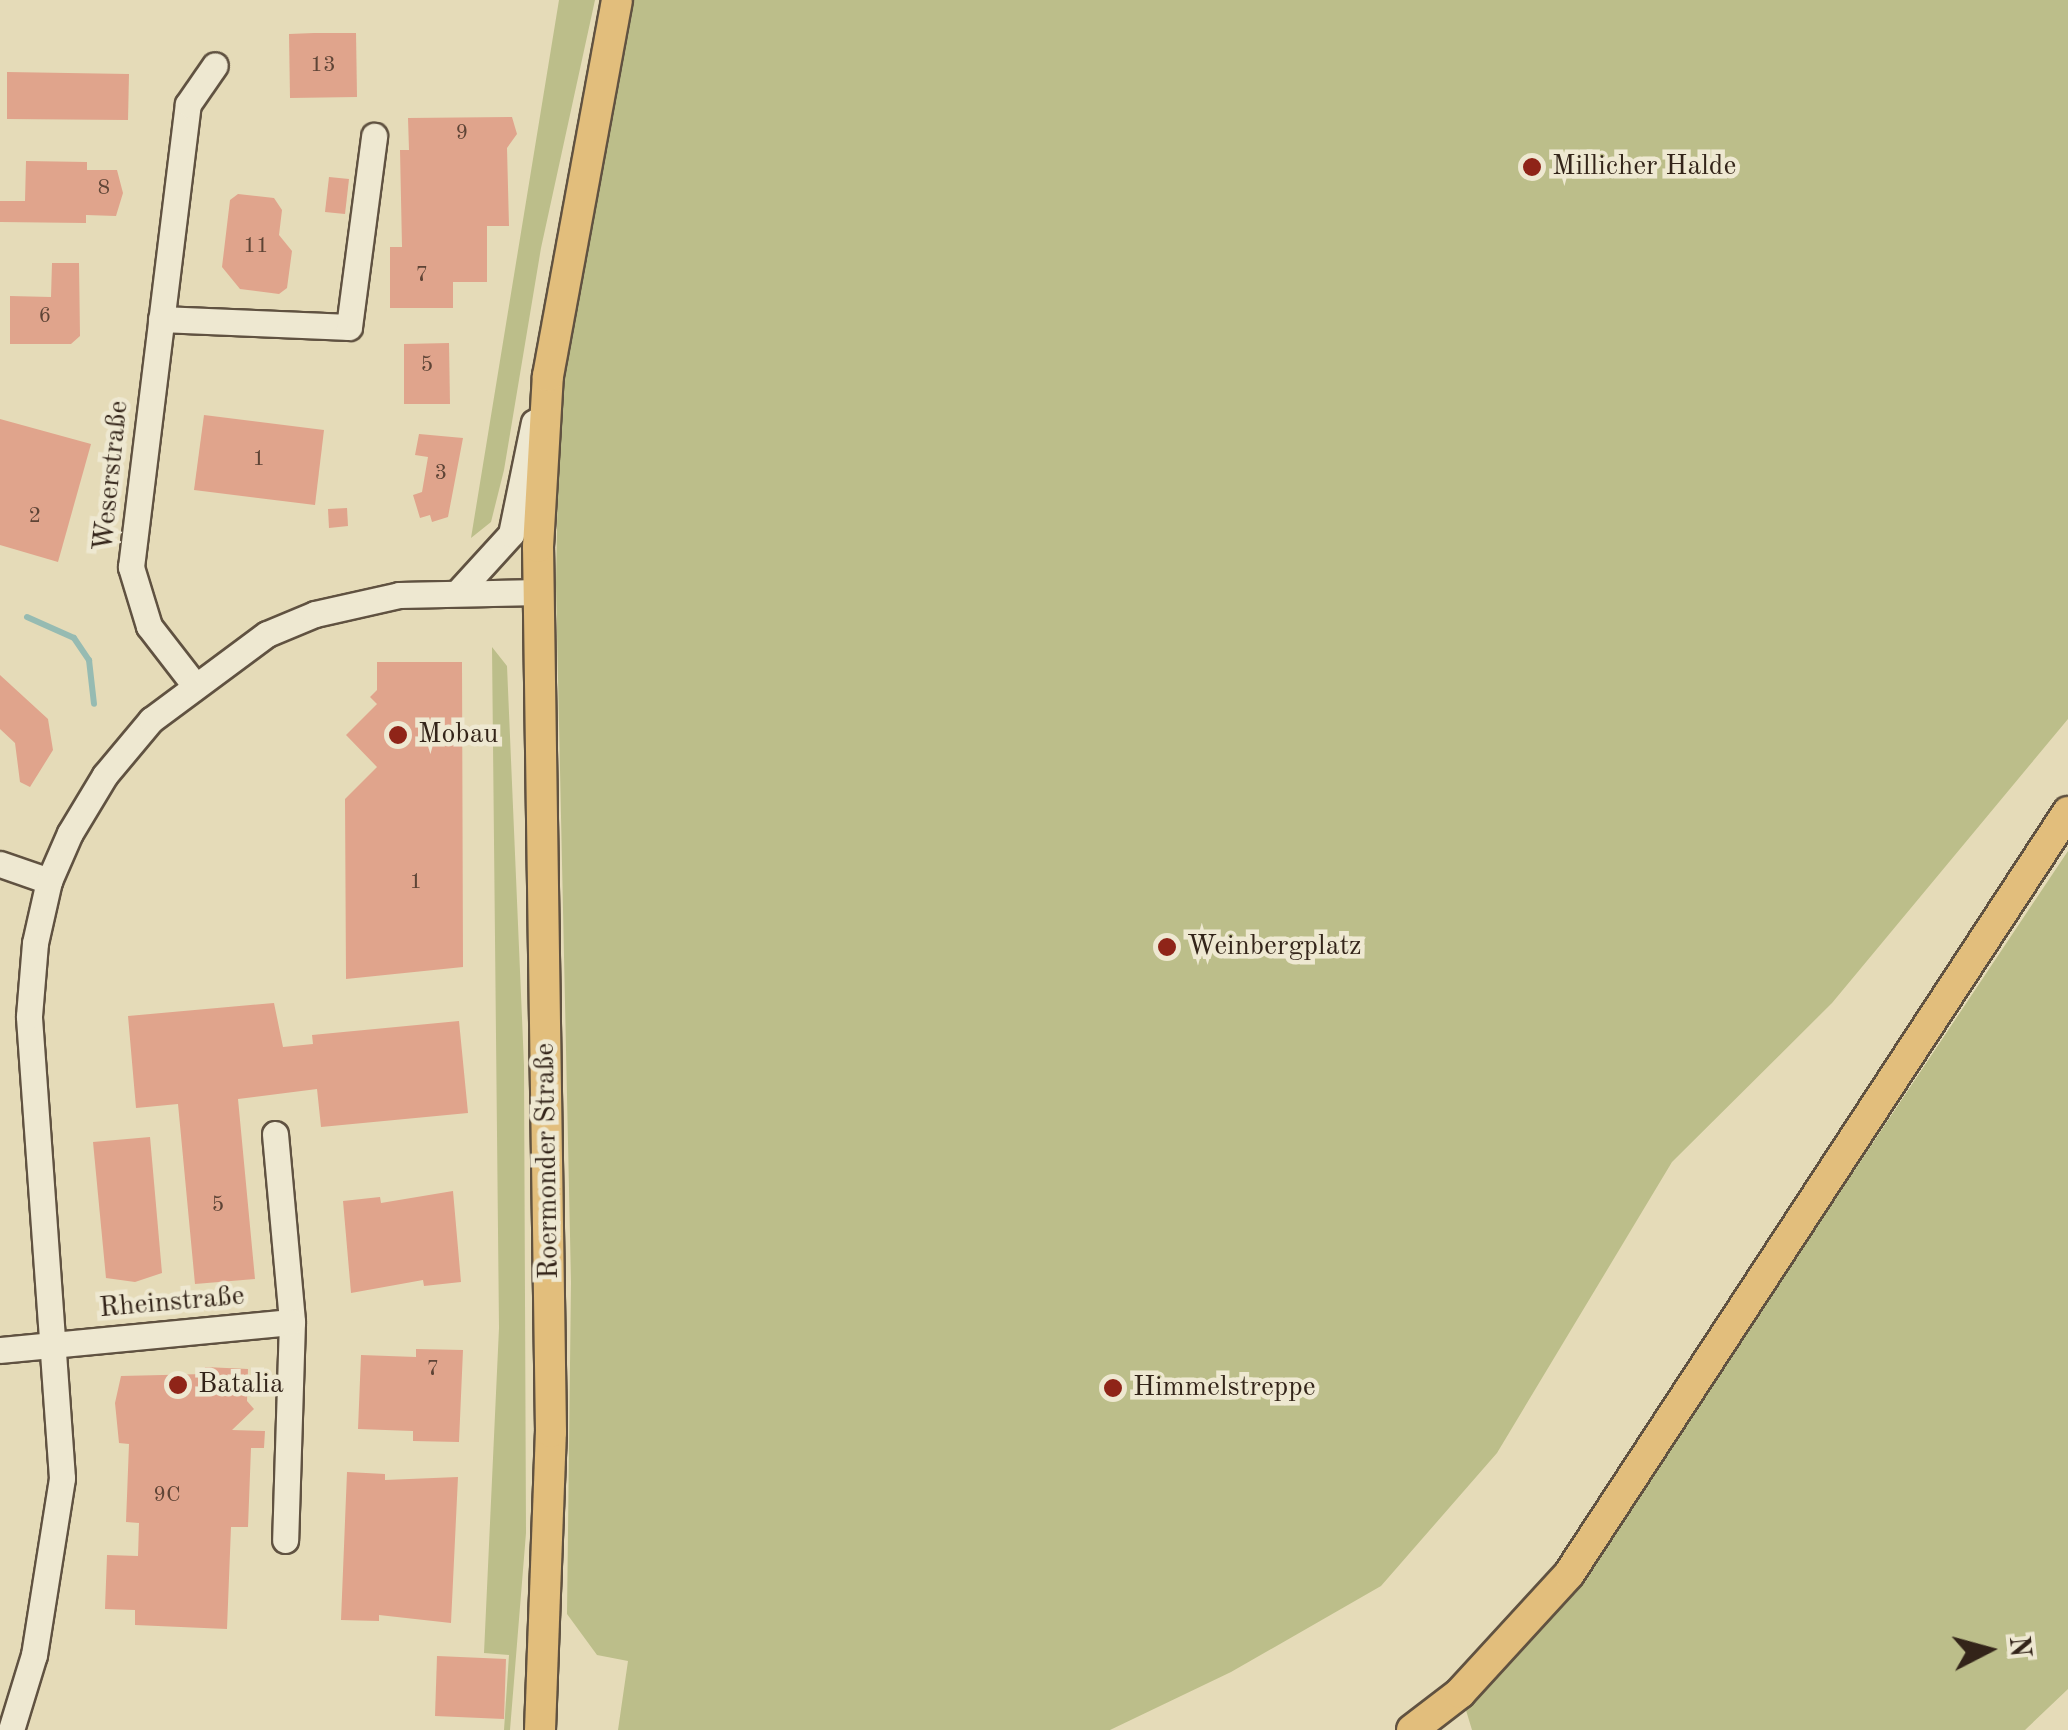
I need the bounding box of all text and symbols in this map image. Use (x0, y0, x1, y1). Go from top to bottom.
house number: 13 (310, 53, 336, 79)
house number: 9 (456, 121, 468, 147)
place label: Millicher Halde (1552, 150, 1736, 184)
marker: Millicher Halde (1521, 156, 1543, 178)
house number: 8 (98, 176, 110, 202)
house number: 11 (243, 234, 269, 260)
house number: 7 (416, 263, 428, 289)
house number: 6 (39, 304, 51, 330)
house number: 5 (421, 353, 433, 379)
street label: Weserstraße (87, 399, 137, 553)
house number: 1 (253, 447, 265, 473)
house number: 3 (435, 461, 447, 487)
house number: 2 (29, 504, 41, 530)
place label: Mobau (418, 718, 498, 752)
marker: Mobau (387, 724, 409, 746)
house number: 1 (410, 870, 422, 896)
place label: Weinbergplatz (1187, 930, 1362, 964)
marker: Weinbergplatz (1156, 936, 1178, 958)
street label: Roermonder Straße (529, 1043, 567, 1279)
house number: 5 (212, 1193, 224, 1219)
street label: Rheinstraße (98, 1280, 246, 1326)
house number: 7 (427, 1357, 439, 1383)
place label: Batalia (198, 1368, 284, 1402)
place label: Himmelstreppe (1133, 1371, 1316, 1405)
marker: Batalia (167, 1374, 189, 1396)
marker: Himmelstreppe (1102, 1377, 1124, 1399)
house number: 9C (153, 1483, 181, 1509)
north arrow (1938, 1600, 2038, 1700)
text: N (2003, 1635, 2033, 1659)

